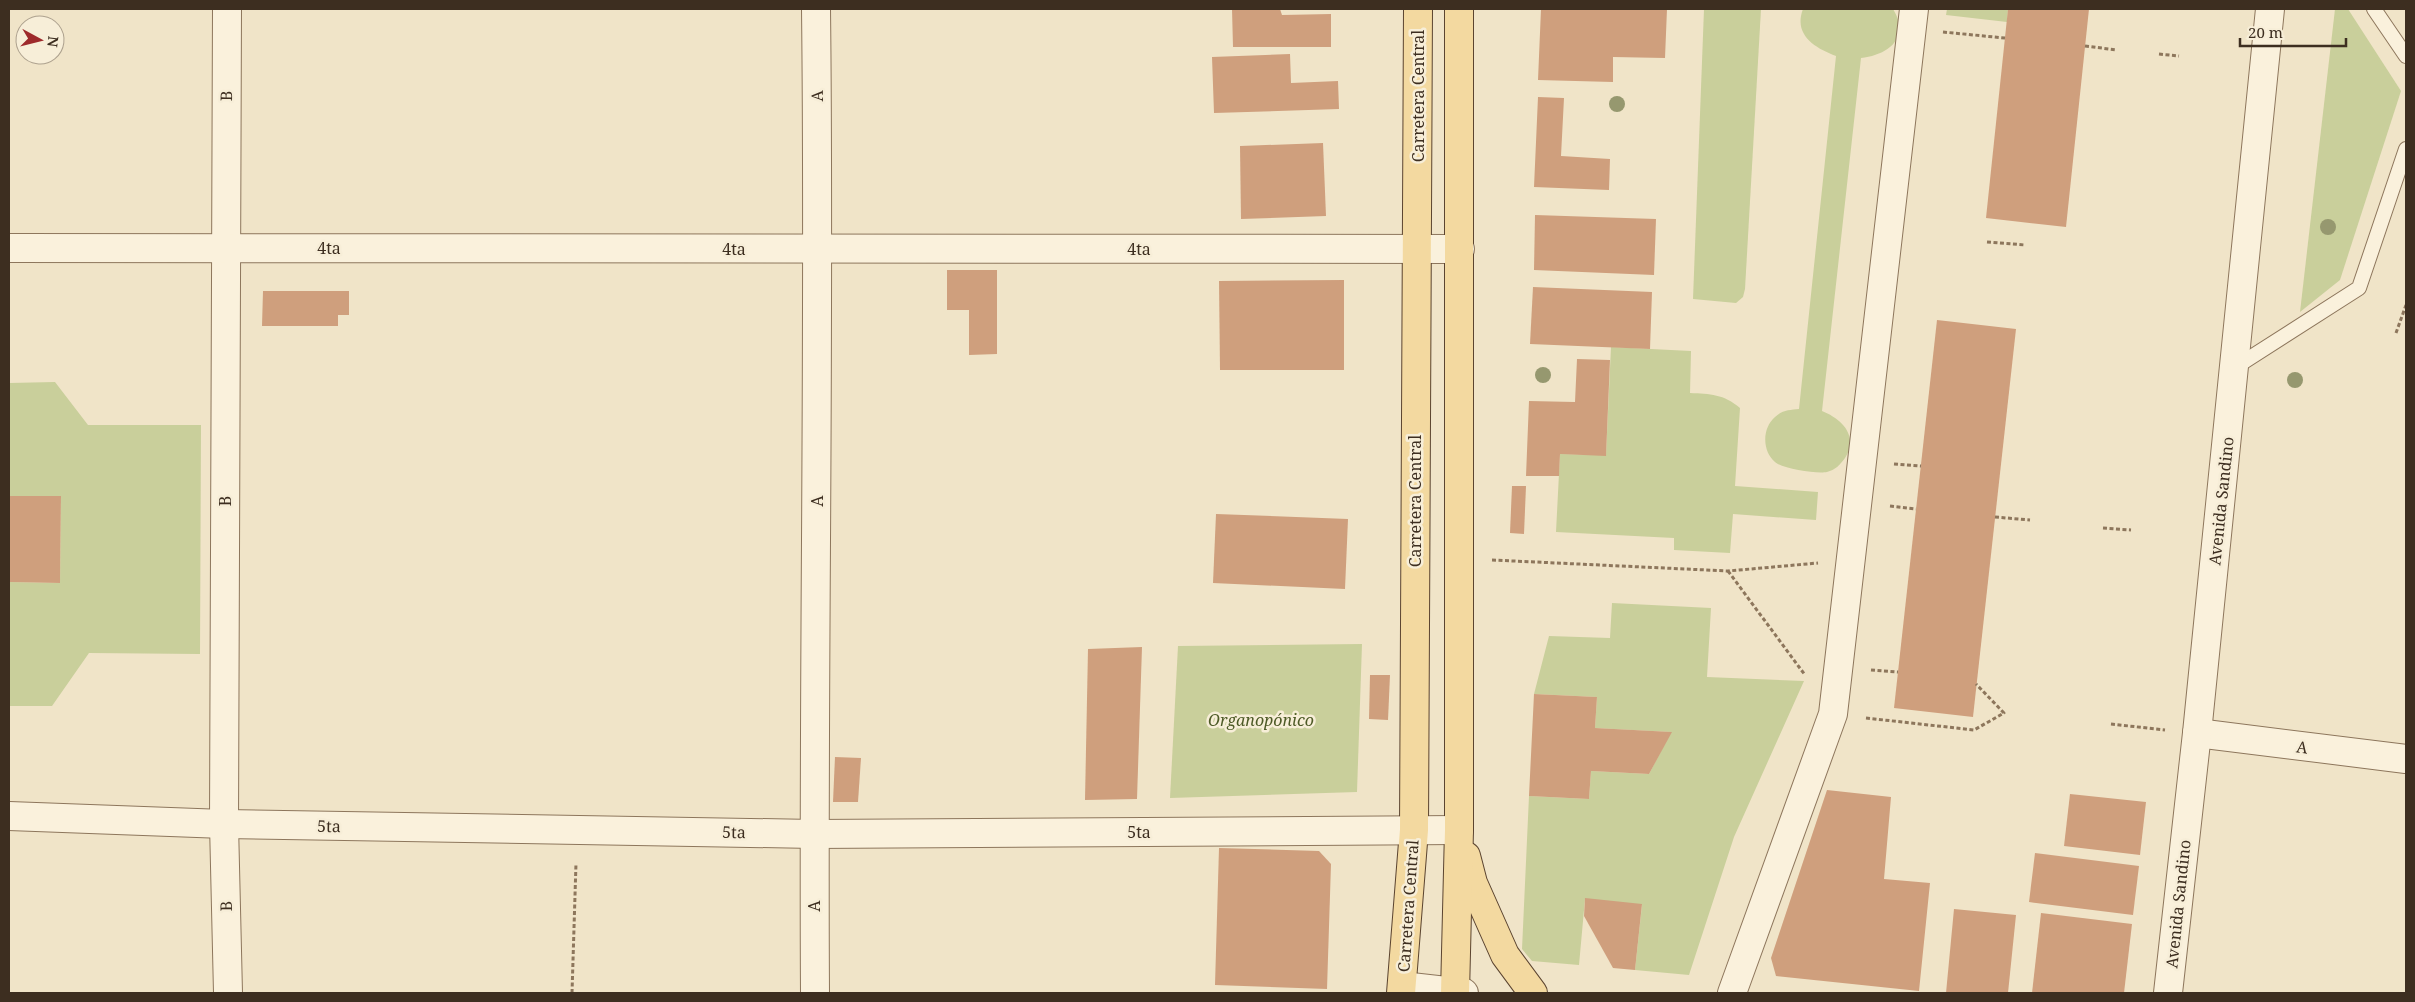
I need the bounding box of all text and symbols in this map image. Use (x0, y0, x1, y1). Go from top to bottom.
north arrow (15, 15, 65, 65)
scale bar (2240, 15, 2346, 47)
text: 20 m (2248, 22, 2283, 42)
street label: Carretera Central (1407, 30, 1429, 162)
text: N (43, 35, 64, 48)
street label: A (806, 89, 828, 102)
street label: B (215, 91, 237, 101)
street label: 4ta (317, 237, 341, 259)
street label: 4ta (722, 238, 746, 260)
street label: 4ta (1127, 238, 1151, 260)
street label: Carretera Central (1404, 435, 1426, 567)
street label: Avenida Sandino (2203, 436, 2239, 566)
street label: A (806, 495, 828, 507)
street label: B (214, 496, 236, 506)
park label: Organopónico (1208, 709, 1314, 731)
street label: A (2295, 735, 2310, 759)
street label: 5ta (317, 815, 341, 837)
street label: 5ta (722, 821, 746, 843)
street label: 5ta (1127, 821, 1151, 843)
street label: Carretera Central (1392, 839, 1424, 973)
street label: Avenida Sandino (2160, 839, 2196, 969)
street label: A (803, 900, 825, 912)
street label: B (215, 901, 237, 911)

